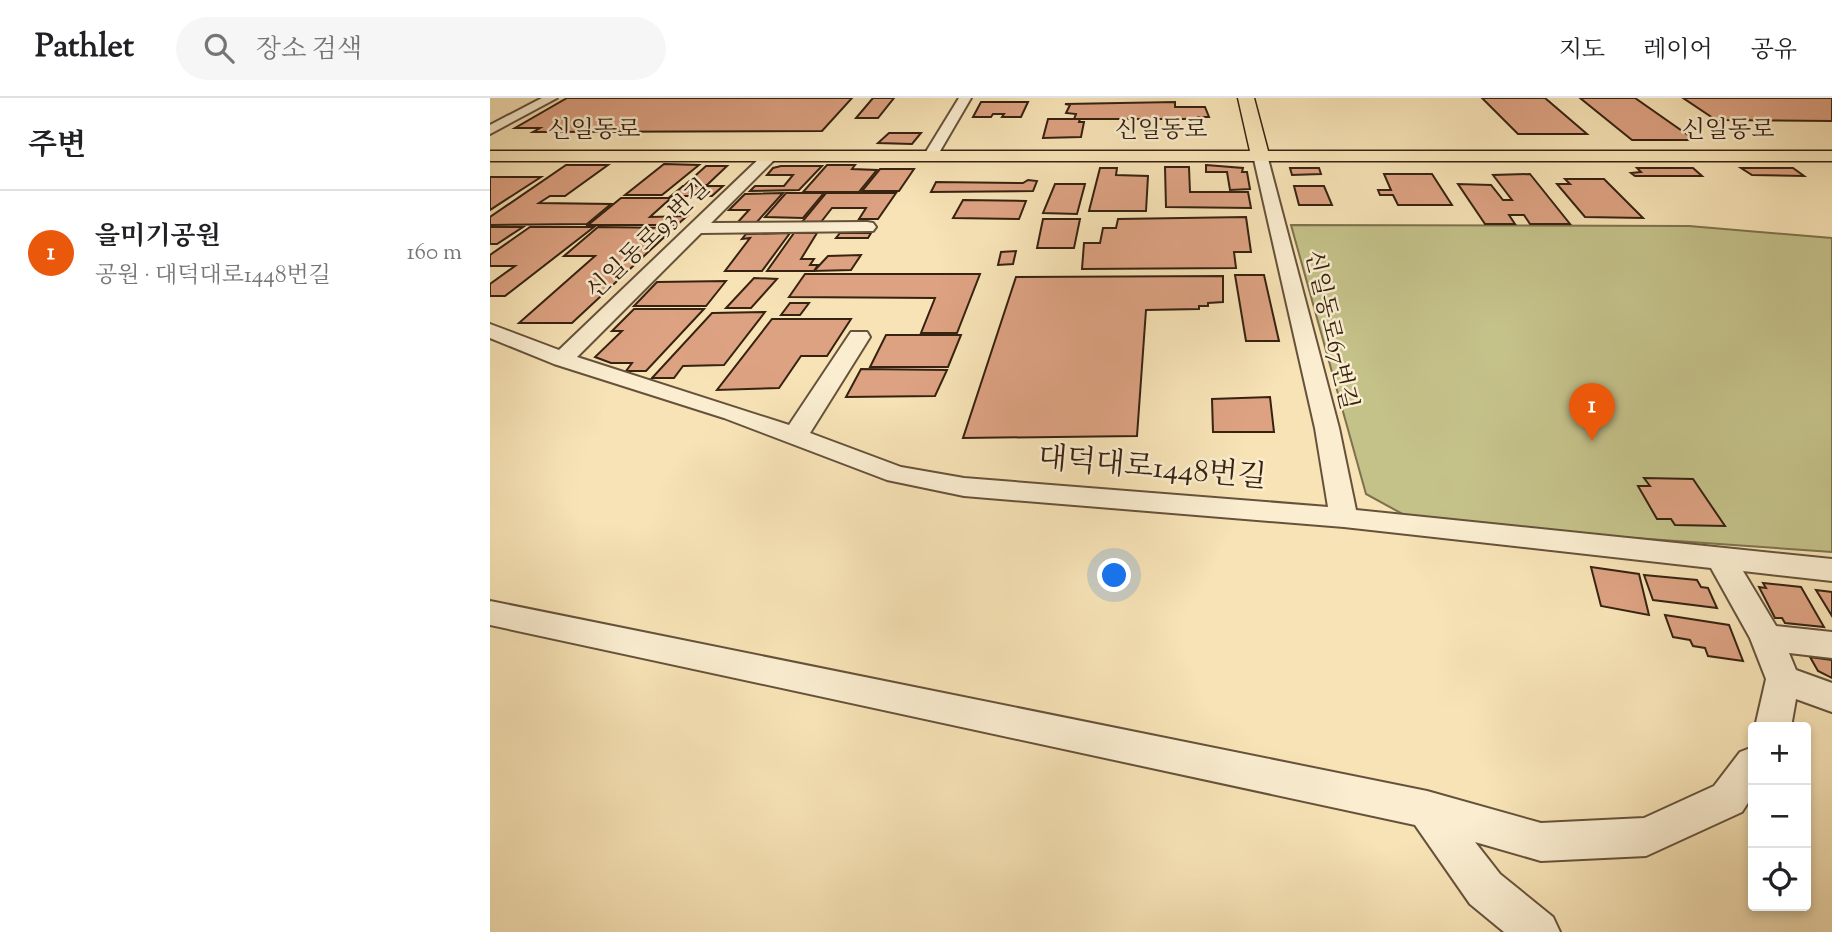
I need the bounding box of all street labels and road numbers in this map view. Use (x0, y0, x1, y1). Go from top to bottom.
street label: 신일동로 (548, 114, 640, 148)
street label: 신일동로 (1115, 114, 1207, 148)
street label: 신일동로 (1682, 114, 1774, 148)
street label: 신일동로93번길 (579, 172, 719, 308)
street label: 신일동로67번길 (1295, 247, 1365, 413)
street label: 대덕대로1448번길 (1036, 438, 1268, 500)

